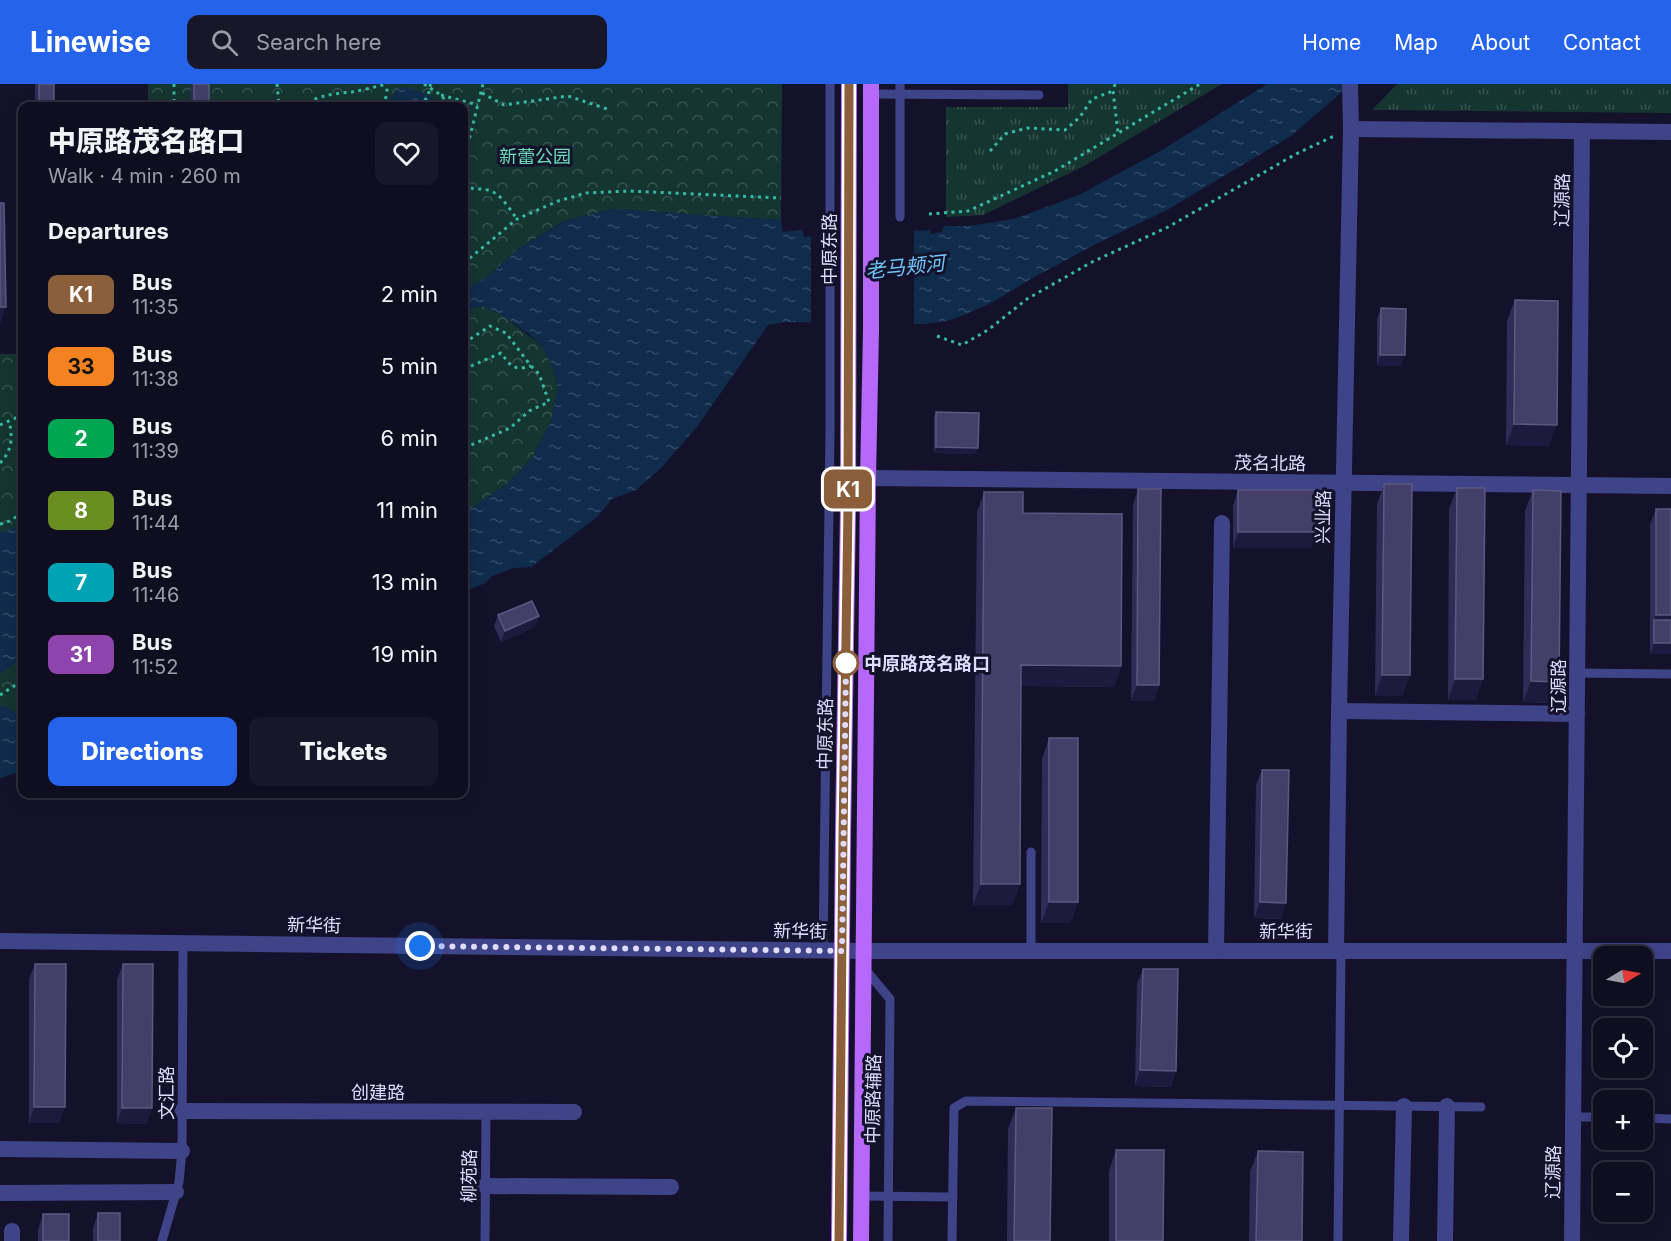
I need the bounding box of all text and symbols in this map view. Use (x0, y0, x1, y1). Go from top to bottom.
search box (187, 15, 607, 69)
text: Linewise (30, 25, 151, 59)
icon: search (208, 26, 241, 59)
text: Search here (256, 29, 382, 55)
text: Home (1302, 30, 1361, 55)
text: Map (1394, 30, 1438, 55)
text: About (1471, 30, 1530, 55)
text: Contact (1563, 30, 1641, 55)
button: heart (375, 122, 438, 185)
text: 中原路茂名路口 (48, 124, 244, 158)
park label: 新蕾公园 (499, 146, 571, 167)
text: Walk · 4 min · 260 m (48, 164, 241, 188)
street label: 辽源路 (1551, 173, 1573, 227)
street label: 中原东路 (819, 213, 840, 285)
text: Departures (48, 218, 169, 244)
water label: 老马颊河 (864, 250, 950, 283)
text: Bus (132, 269, 173, 295)
text: 2 min (381, 281, 438, 307)
text: K1 (69, 282, 93, 307)
text: 11:35 (132, 295, 179, 319)
text: Bus (132, 341, 173, 367)
text: 5 min (381, 353, 438, 379)
text: 33 (67, 354, 95, 379)
text: 11:38 (132, 367, 179, 391)
text: Bus (132, 413, 173, 439)
text: 6 min (381, 425, 438, 451)
text: 2 (74, 426, 88, 451)
text: 11:39 (132, 439, 179, 463)
street label: 茂名北路 (1234, 452, 1306, 474)
line badge: K1 (821, 470, 875, 508)
text: K1 (836, 477, 860, 502)
text: Bus (132, 485, 173, 511)
street label: 兴业路 (1312, 490, 1334, 544)
text: 11 min (376, 497, 438, 523)
text: 8 (74, 498, 88, 523)
text: 11:44 (132, 511, 180, 535)
text: Bus (132, 557, 173, 583)
text: 13 min (372, 569, 438, 595)
text: 7 (75, 570, 87, 595)
text: 11:46 (132, 583, 179, 607)
text: Bus (132, 629, 173, 655)
text: 19 min (372, 641, 438, 667)
text: 31 (70, 642, 92, 667)
marker: 中原路茂名路口 (833, 650, 859, 676)
place label: 中原路茂名路口 (864, 653, 990, 674)
text: 11:52 (132, 655, 178, 679)
street label: 辽源路 (1548, 659, 1569, 713)
street label: 中原东路 (814, 698, 836, 770)
button: Directions (48, 717, 237, 786)
button: Tickets (249, 717, 438, 786)
street label: 新华街 (287, 914, 341, 936)
street label: 新华街 (773, 920, 827, 942)
street label: 新华街 (1259, 921, 1313, 942)
your location (405, 931, 435, 961)
north arrow (1593, 946, 1653, 1006)
map controls (1593, 946, 1653, 1222)
button: locate (1593, 1018, 1653, 1078)
street label: 中原路辅路 (862, 1054, 884, 1144)
street label: 文汇路 (156, 1066, 177, 1120)
street label: 创建路 (351, 1082, 405, 1103)
button: + (1593, 1090, 1653, 1150)
street label: 辽源路 (1542, 1145, 1564, 1199)
street label: 柳苑路 (458, 1149, 480, 1203)
button: − (1593, 1162, 1653, 1222)

